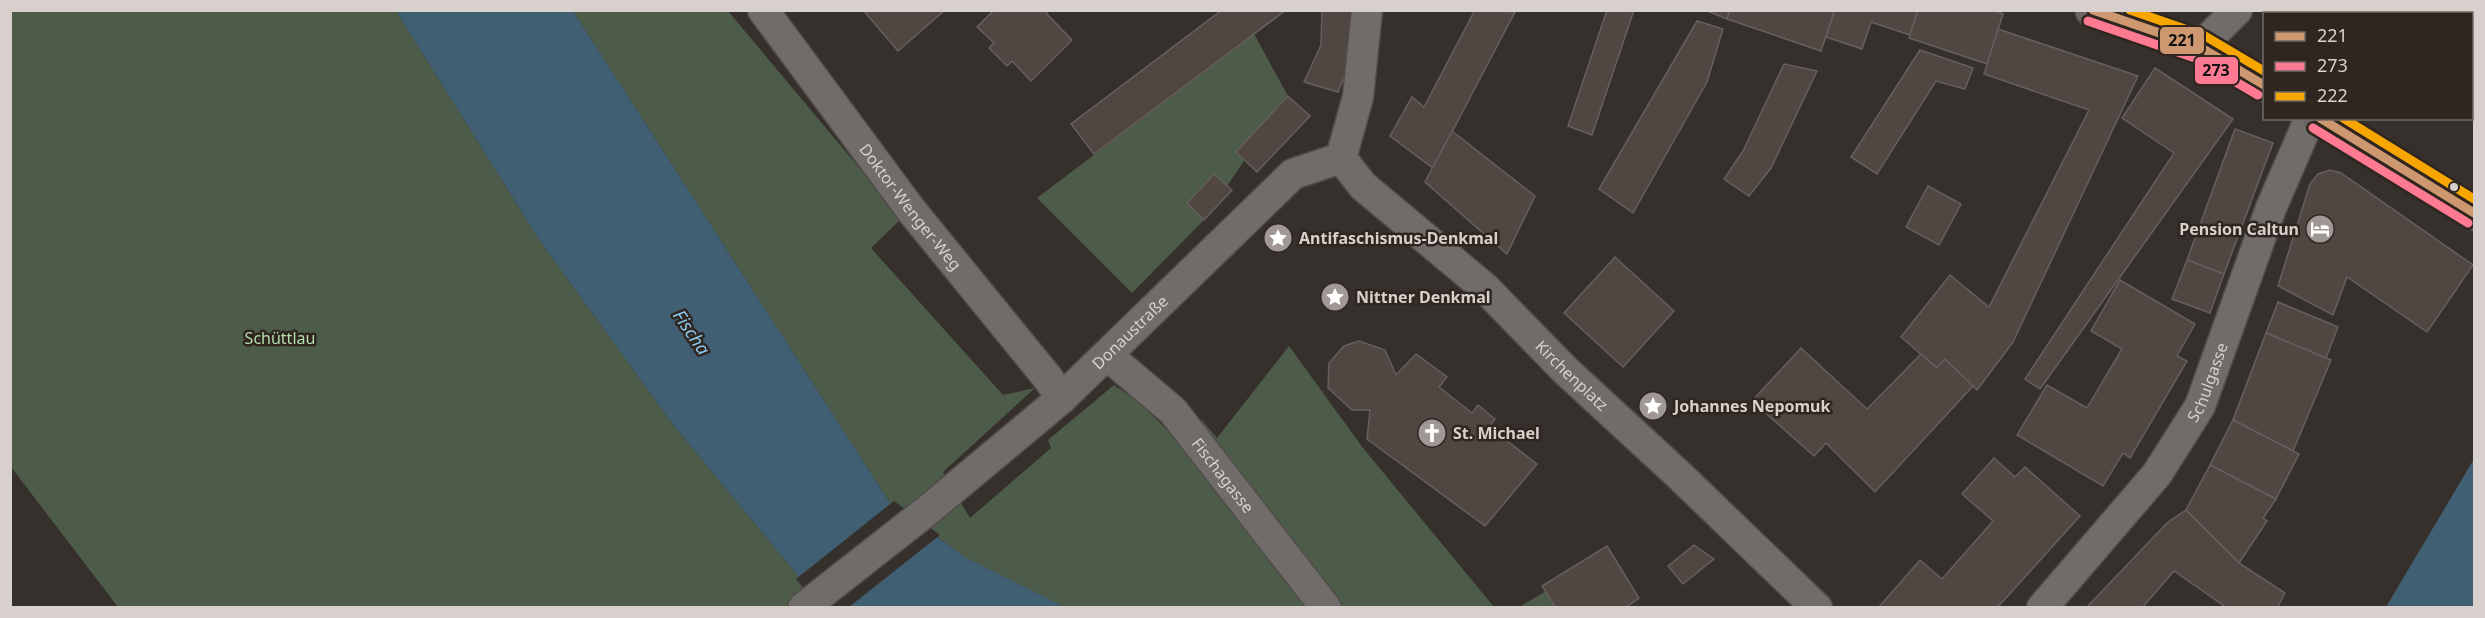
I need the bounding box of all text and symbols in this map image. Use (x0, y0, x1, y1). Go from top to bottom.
legend (2263, 12, 2473, 120)
text: 221 (2317, 23, 2348, 47)
line badge: 221 (2159, 26, 2205, 55)
text: 221 (2168, 29, 2196, 51)
text: 273 (2317, 53, 2348, 77)
line badge: 273 (2194, 56, 2239, 85)
text: 273 (2202, 59, 2230, 81)
text: 222 (2317, 83, 2348, 107)
street label: Doktor-Wenger-Weg (854, 139, 967, 275)
unlabelled marker (2448, 181, 2460, 193)
hotel icon: Pension Caltun (2304, 213, 2336, 245)
place label: Pension Caltun (2179, 218, 2299, 240)
place icon: Antifaschismus-Denkmal (1262, 222, 1294, 254)
place label: Antifaschismus-Denkmal (1299, 227, 1498, 249)
place icon: Nittner Denkmal (1319, 281, 1351, 313)
place label: Nittner Denkmal (1356, 286, 1490, 308)
street label: Donaustraße (1087, 290, 1173, 374)
water label: Fischa (668, 305, 716, 359)
park label: Schüttlau (245, 327, 315, 349)
street label: Kirchenplatz (1531, 335, 1613, 416)
street label: Schulgasse (2182, 339, 2233, 426)
place icon: Johannes Nepomuk (1637, 390, 1669, 422)
place label: Johannes Nepomuk (1672, 395, 1830, 417)
church icon: St. Michael (1416, 417, 1448, 449)
place label: St. Michael (1453, 422, 1540, 444)
street label: Fischagasse (1187, 433, 1259, 518)

